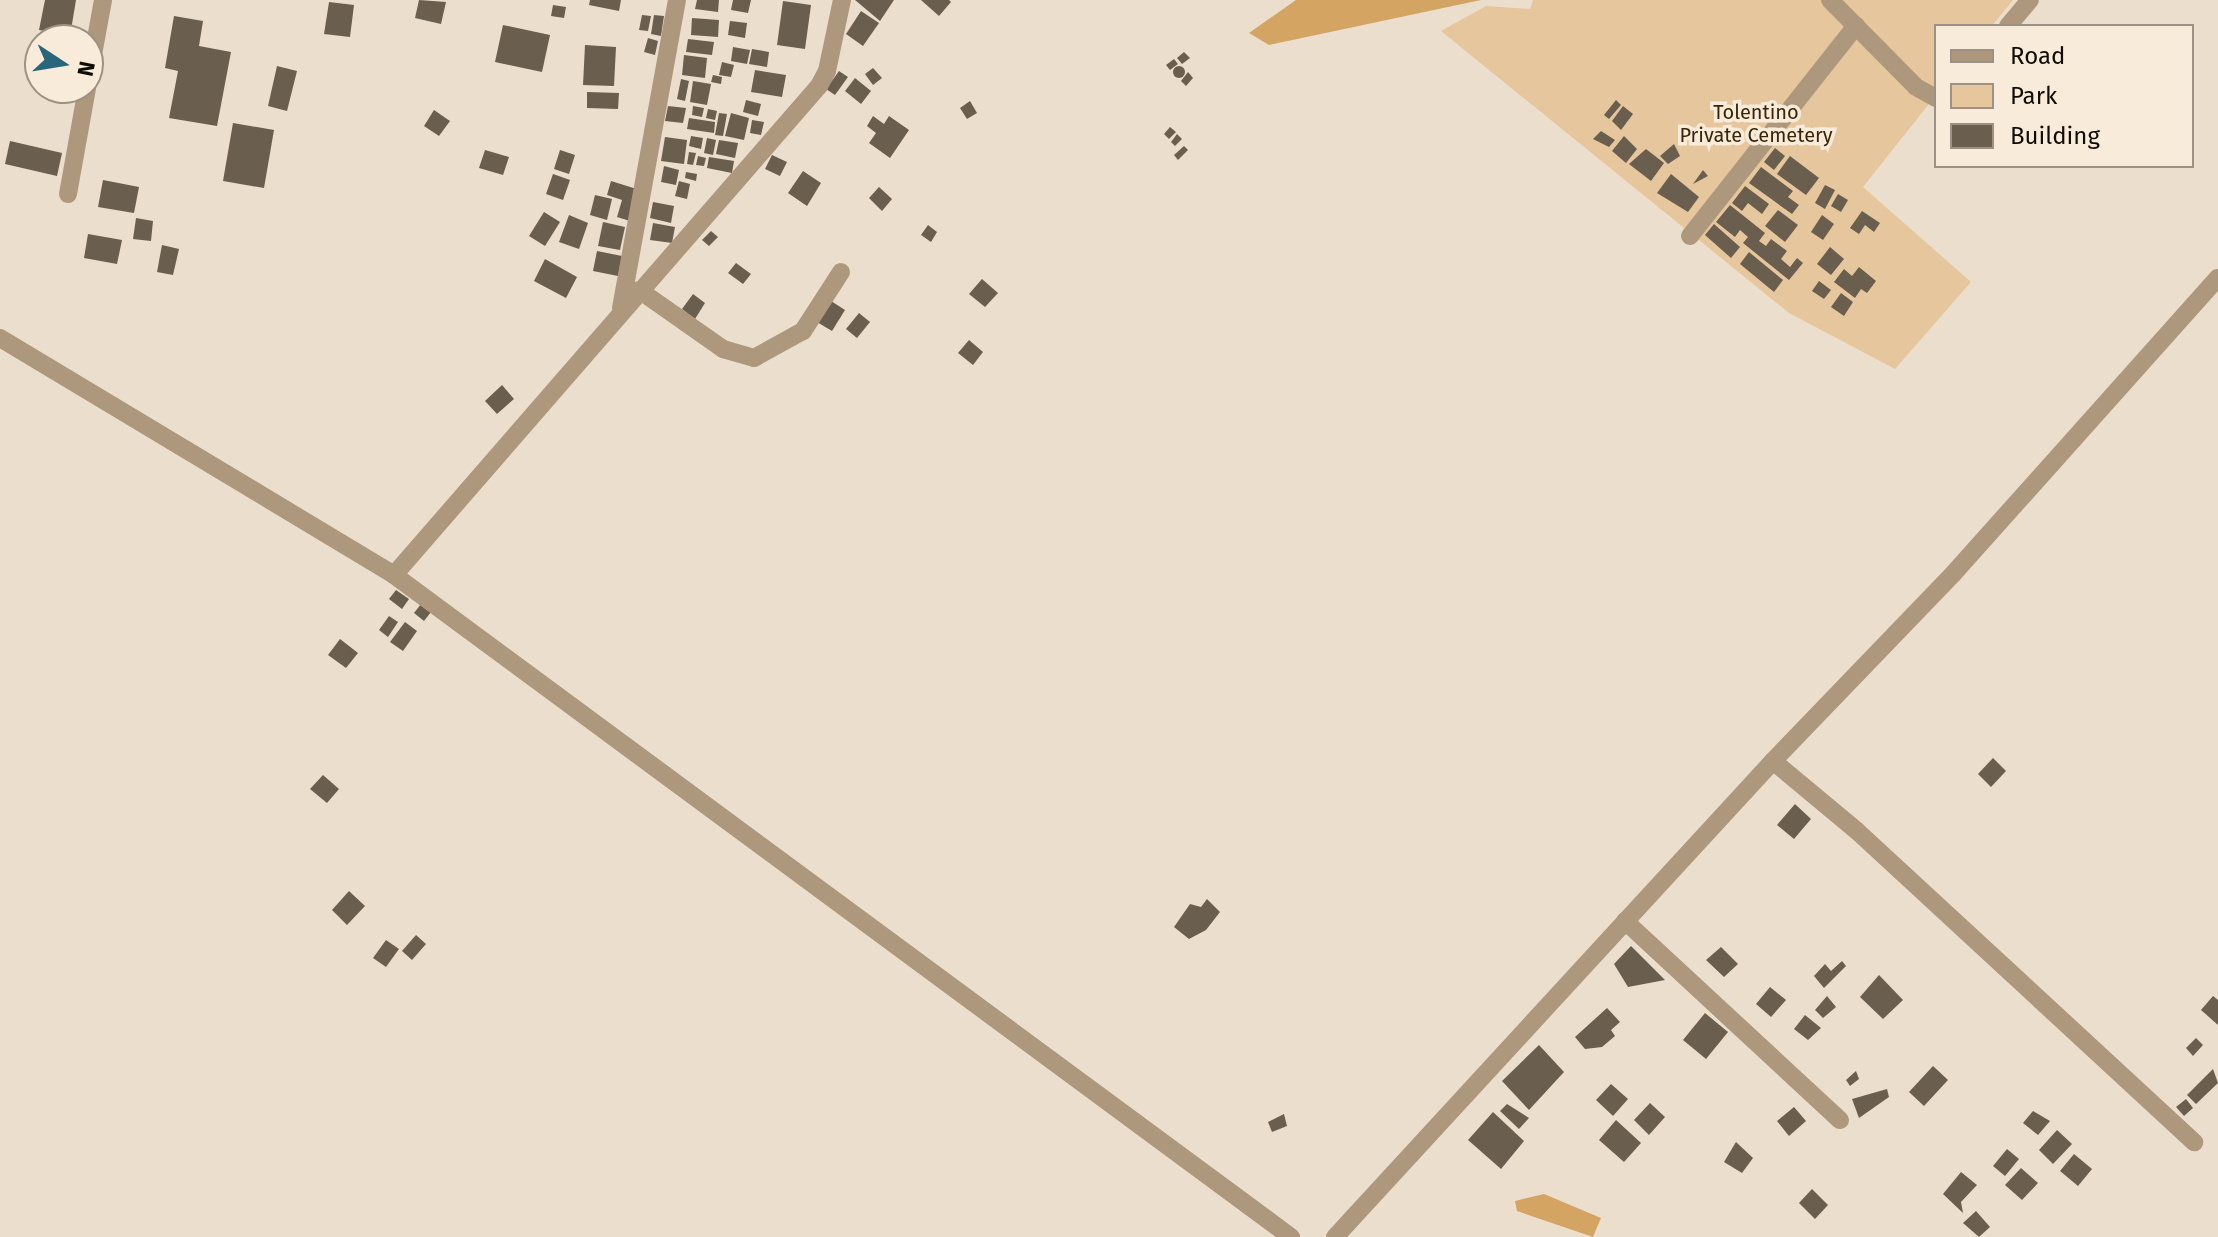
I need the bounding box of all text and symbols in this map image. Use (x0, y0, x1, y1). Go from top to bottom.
north arrow (24, 24, 104, 104)
legend (1934, 24, 2194, 168)
text: Road (2010, 42, 2065, 70)
text: N (71, 59, 101, 79)
text: Park (2010, 82, 2057, 110)
park label: Tolentino Private Cemetery (1679, 101, 1833, 148)
text: Building (2010, 122, 2100, 150)

